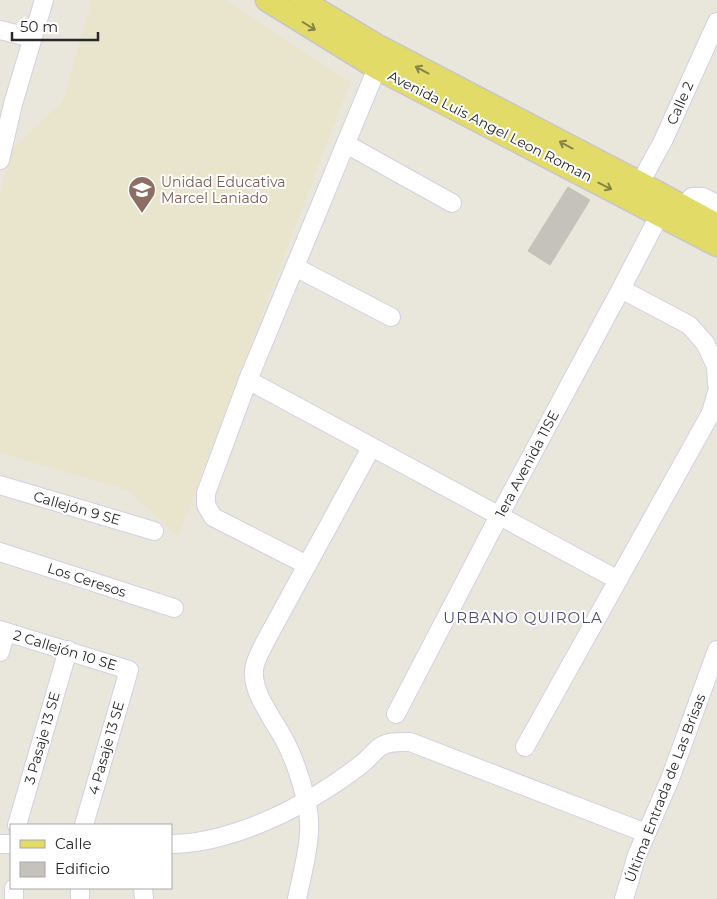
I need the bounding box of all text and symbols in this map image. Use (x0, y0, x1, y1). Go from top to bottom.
scale bar (12, 10, 99, 42)
text: 50 m (20, 17, 58, 36)
one-way arrow (301, 21, 315, 31)
one-way arrow (414, 65, 429, 75)
street label: Avenida Luis Angel Leon Roman (385, 66, 595, 186)
street label: Calle 2 (662, 78, 698, 128)
one-way arrow (559, 140, 574, 149)
place label: Unidad Educativa Marcel Laniado (161, 173, 286, 207)
school or university icon: Unidad Educativa Marcel Laniado (127, 175, 157, 214)
one-way arrow (598, 181, 613, 191)
street label: 1era Avenida 11SE (491, 407, 563, 521)
street label: Callejón 9 SE (31, 487, 123, 529)
street label: Los Ceresos (45, 559, 129, 601)
district label: URBANO QUIROLA (443, 608, 603, 627)
street label: 2 Callejón 10 SE (11, 626, 119, 674)
street label: 3 Pasaje 13 SE (20, 690, 64, 786)
street label: Última Entrada de Las Brisas (621, 691, 709, 885)
street label: 4 Pasaje 13 SE (84, 699, 128, 797)
legend (10, 824, 172, 889)
text: Calle (55, 834, 92, 853)
text: Edificio (55, 859, 110, 878)

